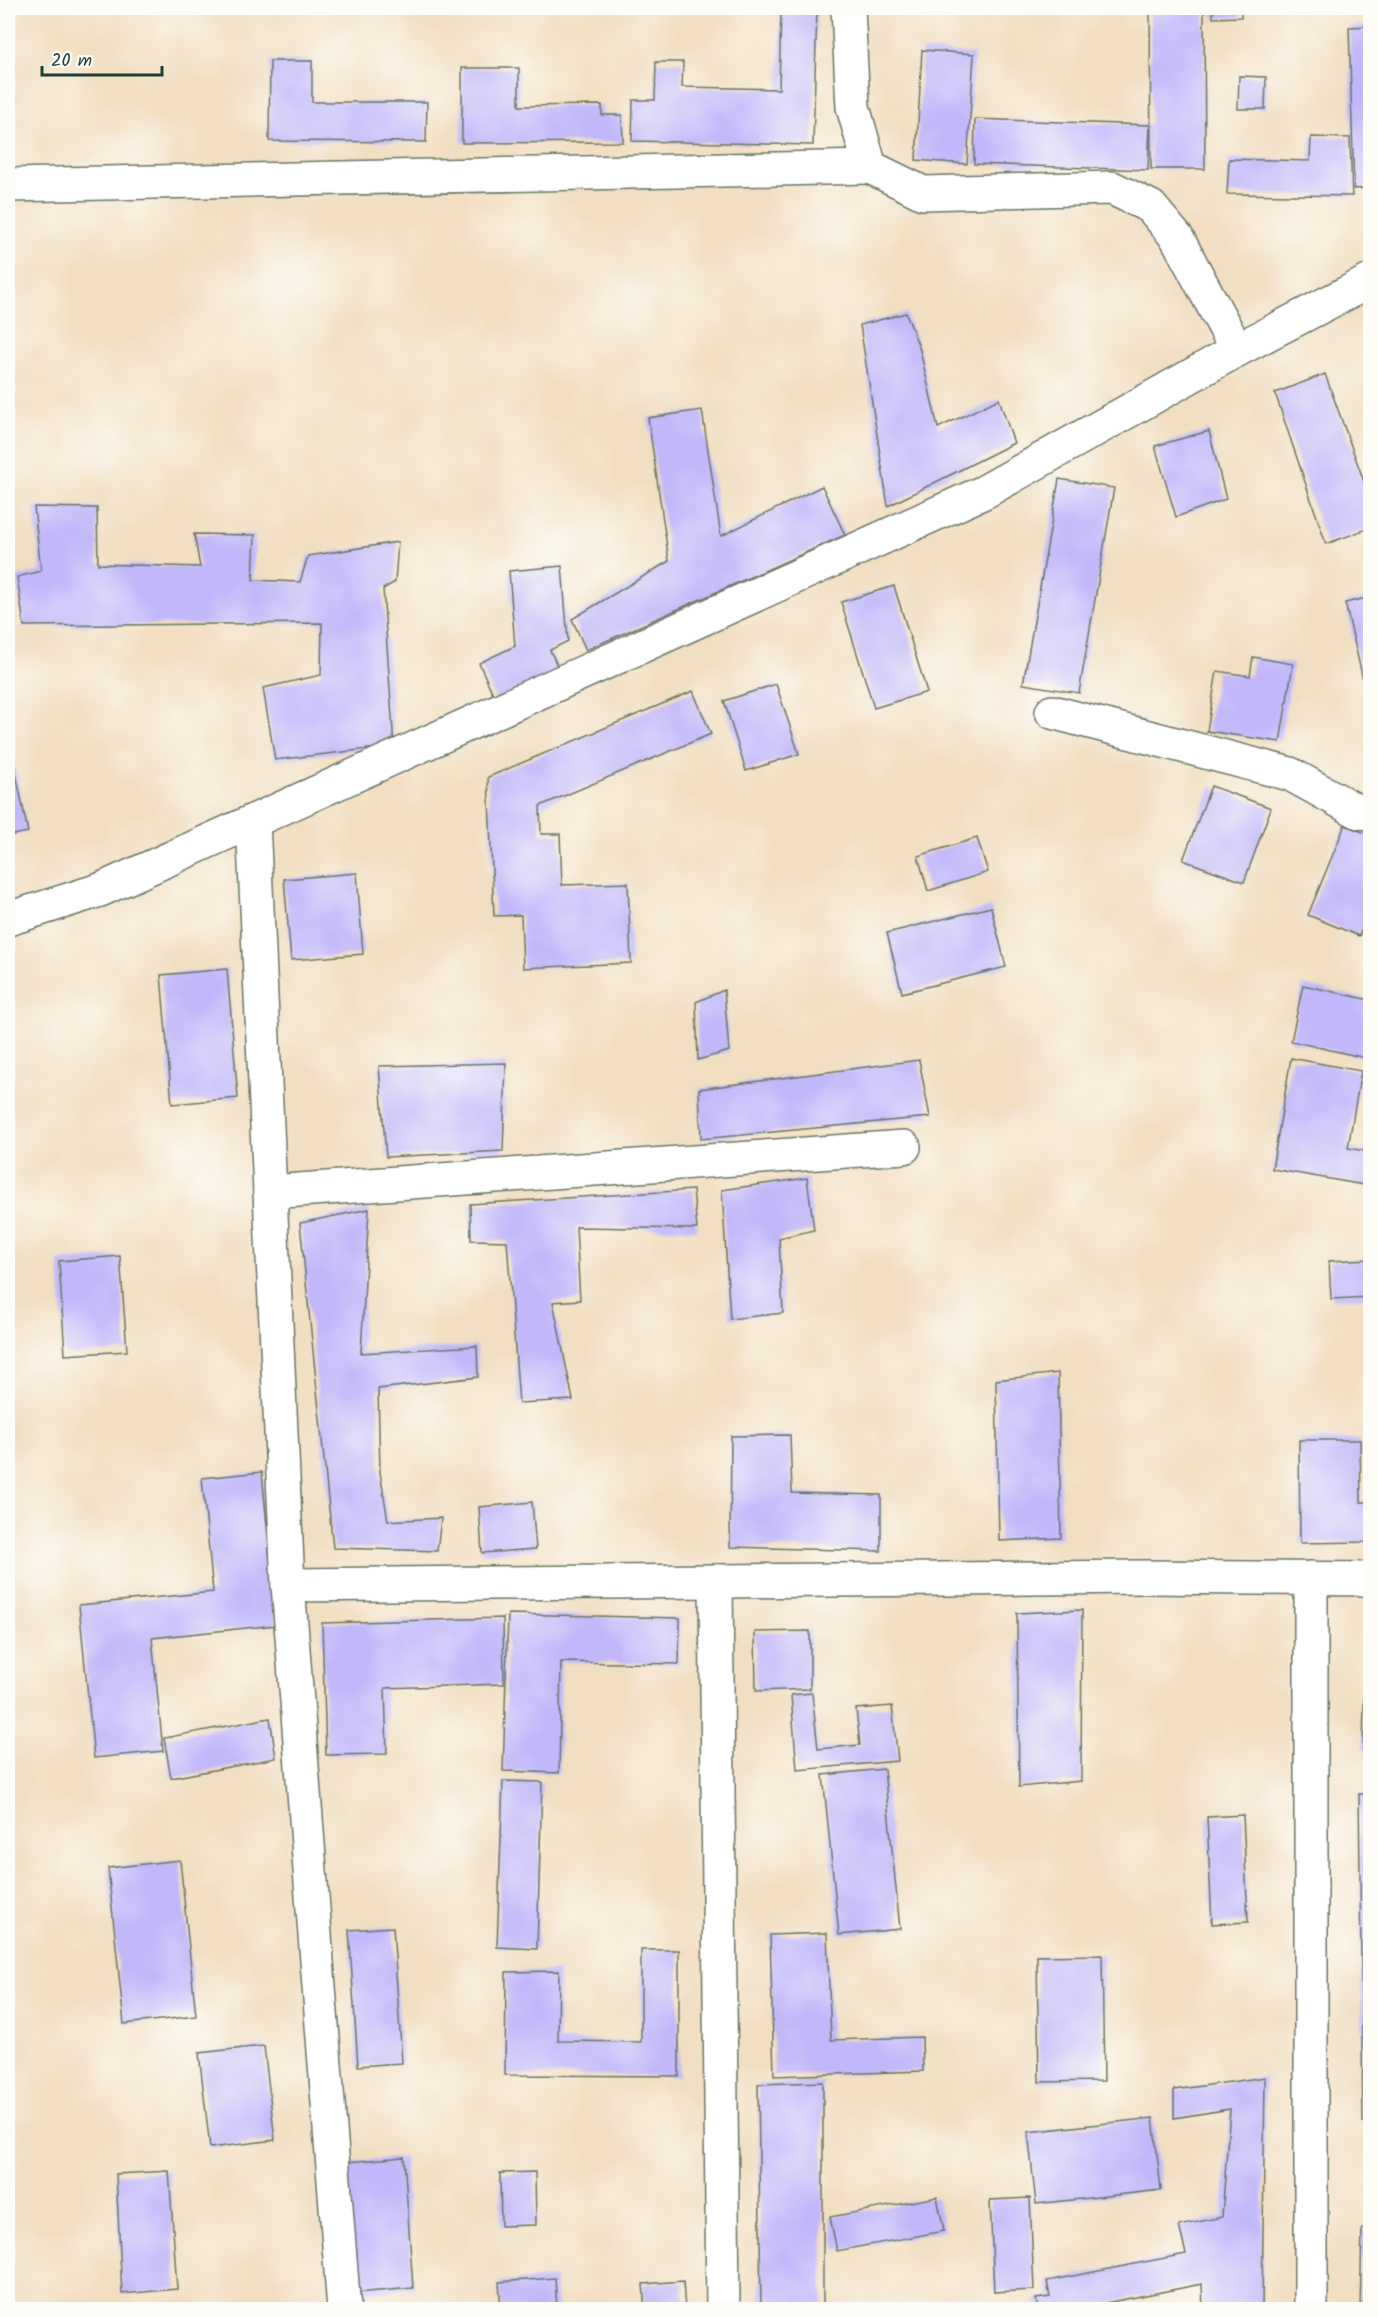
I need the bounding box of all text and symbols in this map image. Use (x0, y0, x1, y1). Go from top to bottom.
scale bar (42, 39, 162, 77)
text: 20 m (51, 47, 92, 76)

